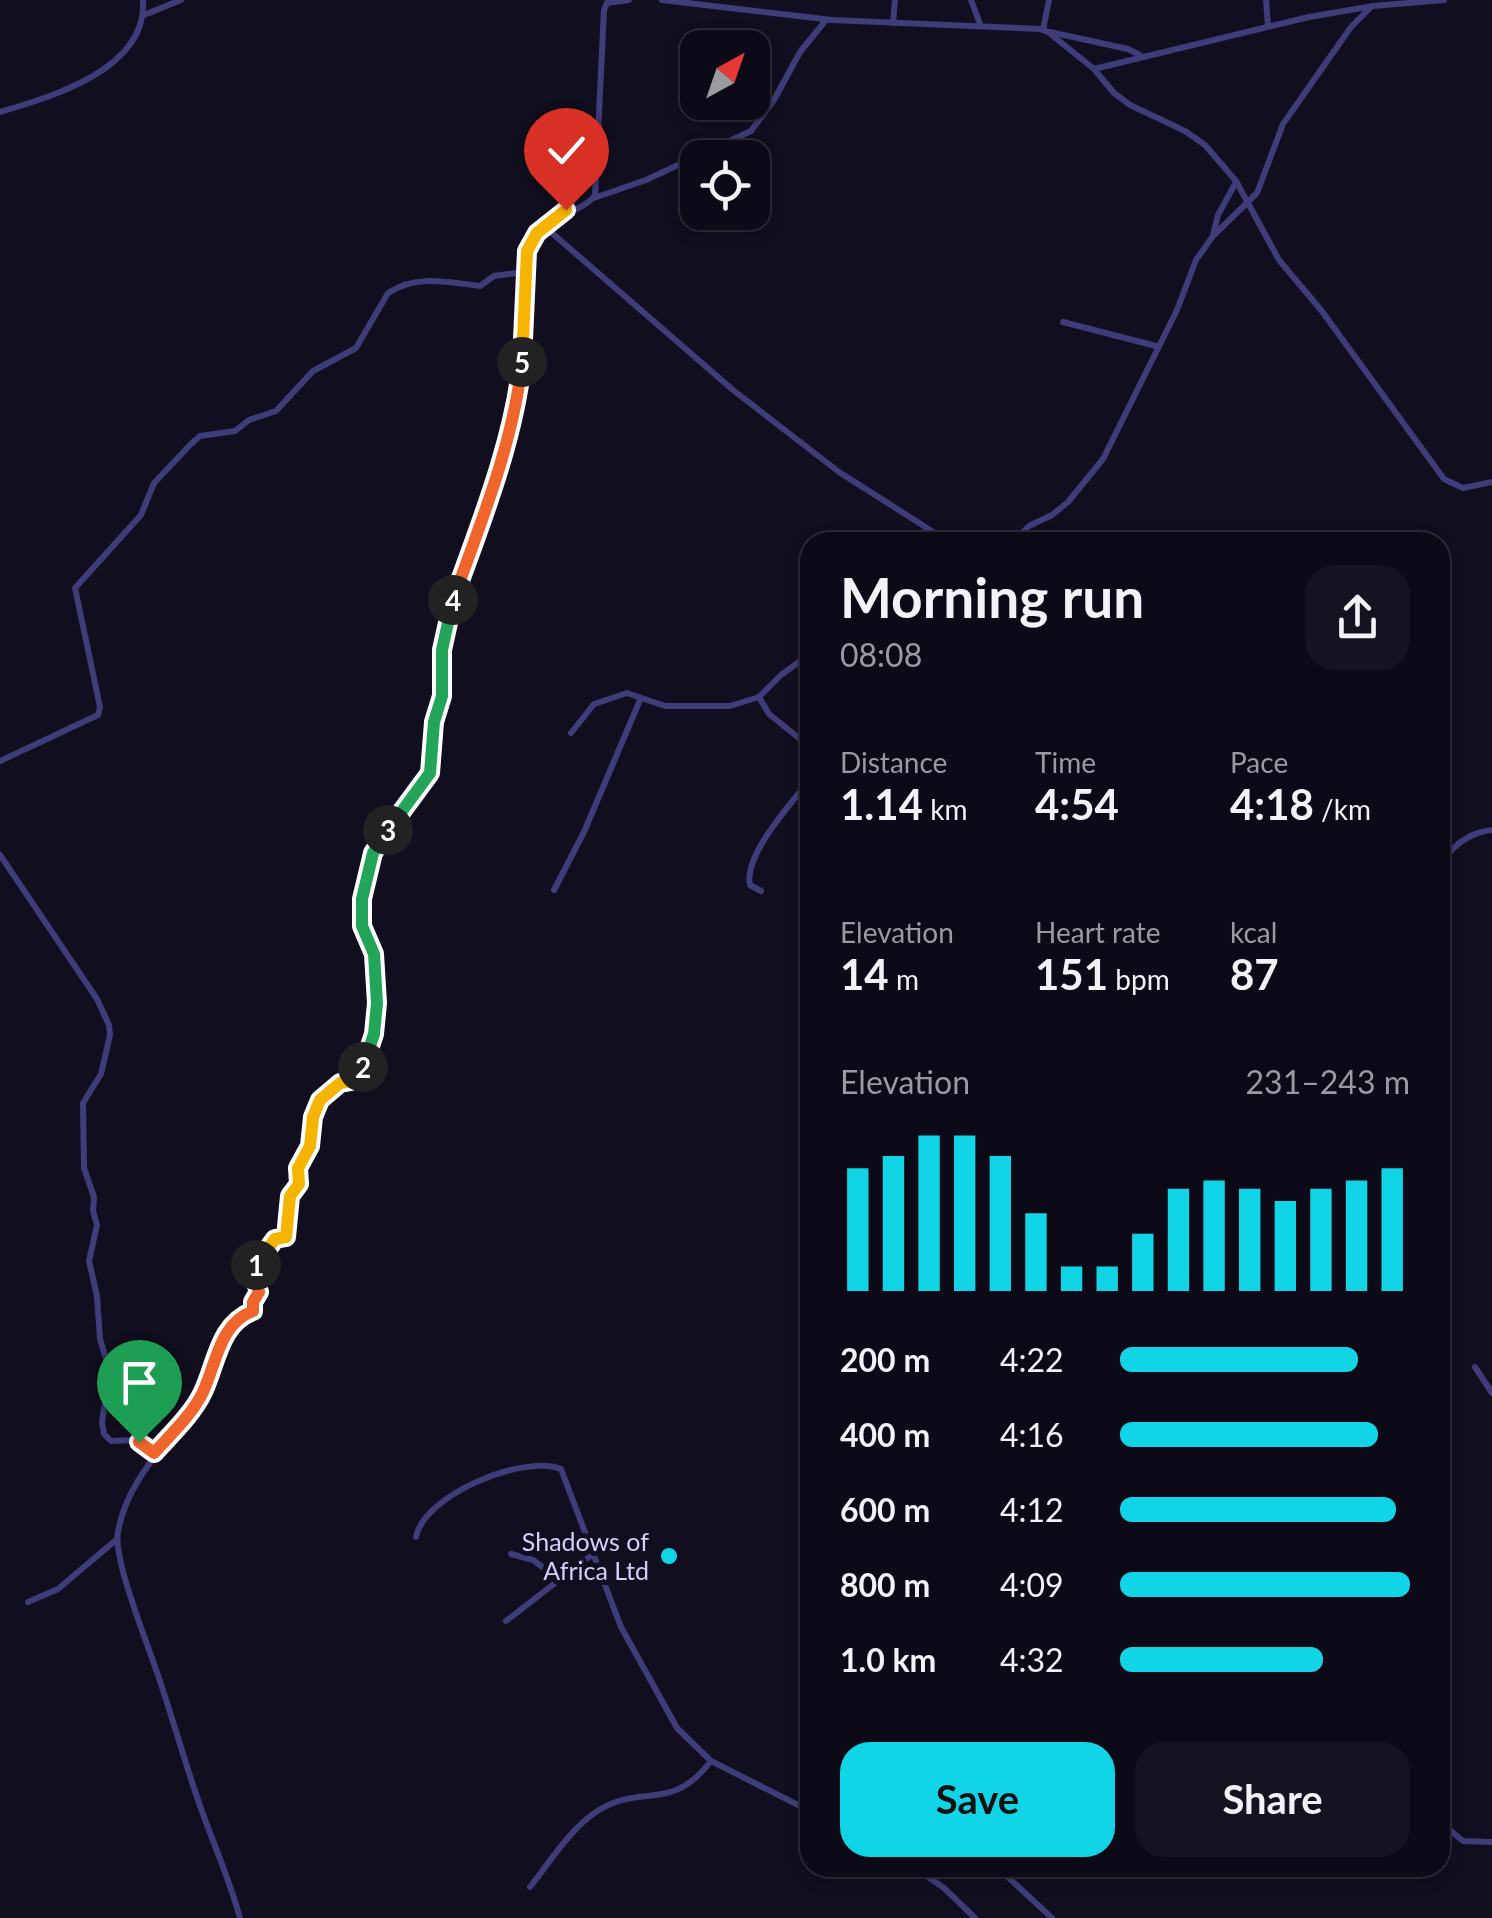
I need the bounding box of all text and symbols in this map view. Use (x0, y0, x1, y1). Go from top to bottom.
north arrow (680, 30, 770, 120)
map controls (680, 30, 770, 230)
pin (524, 108, 609, 211)
icon: check (539, 123, 594, 178)
button: locate (680, 140, 770, 230)
pin: 5 (497, 337, 547, 387)
text: 5 (514, 345, 530, 379)
text: Morning run (840, 564, 1144, 630)
button: share (1305, 565, 1410, 670)
pin: 4 (428, 575, 478, 625)
text: 4 (445, 583, 461, 617)
text: 08:08 (840, 635, 922, 674)
text: Distance (840, 745, 947, 779)
text: Time (1035, 745, 1096, 779)
text: Pace (1230, 745, 1288, 779)
text: 1.14 (840, 779, 923, 829)
text: 4:54 (1035, 779, 1119, 829)
text: 4:18 (1230, 779, 1314, 829)
text: km (923, 792, 967, 826)
text: /km (1314, 792, 1371, 826)
pin: 3 (363, 805, 413, 855)
text: 3 (380, 813, 396, 847)
text: Elevation (840, 915, 954, 949)
text: Heart rate (1035, 915, 1161, 949)
text: kcal (1230, 915, 1277, 949)
text: 14 (840, 949, 889, 999)
text: 151 (1035, 949, 1108, 999)
text: 87 (1230, 949, 1279, 999)
text: m (889, 962, 919, 996)
text: bpm (1108, 962, 1170, 996)
pin: 2 (338, 1042, 388, 1092)
text: 2 (355, 1050, 371, 1084)
text: Elevation (840, 1062, 970, 1101)
text: 231–243 m (1246, 1062, 1410, 1101)
pin: 1 (231, 1240, 281, 1290)
text: 1 (248, 1248, 264, 1282)
pin (97, 1340, 182, 1443)
text: 200 m (840, 1340, 930, 1379)
text: 4:22 (1000, 1340, 1064, 1379)
icon: arrive (112, 1355, 167, 1410)
text: 400 m (840, 1415, 930, 1454)
text: 4:16 (1000, 1415, 1064, 1454)
text: 600 m (840, 1490, 930, 1529)
text: 4:12 (1000, 1490, 1064, 1529)
place label: Shadows of Africa Ltd (522, 1526, 649, 1585)
marker: Shadows of Africa Ltd (658, 1545, 680, 1567)
text: 800 m (840, 1565, 930, 1604)
text: 4:09 (1000, 1565, 1064, 1604)
text: 1.0 km (840, 1640, 936, 1679)
text: 4:32 (1000, 1640, 1064, 1679)
button: Save (840, 1742, 1115, 1857)
button: Share (1135, 1742, 1410, 1857)

